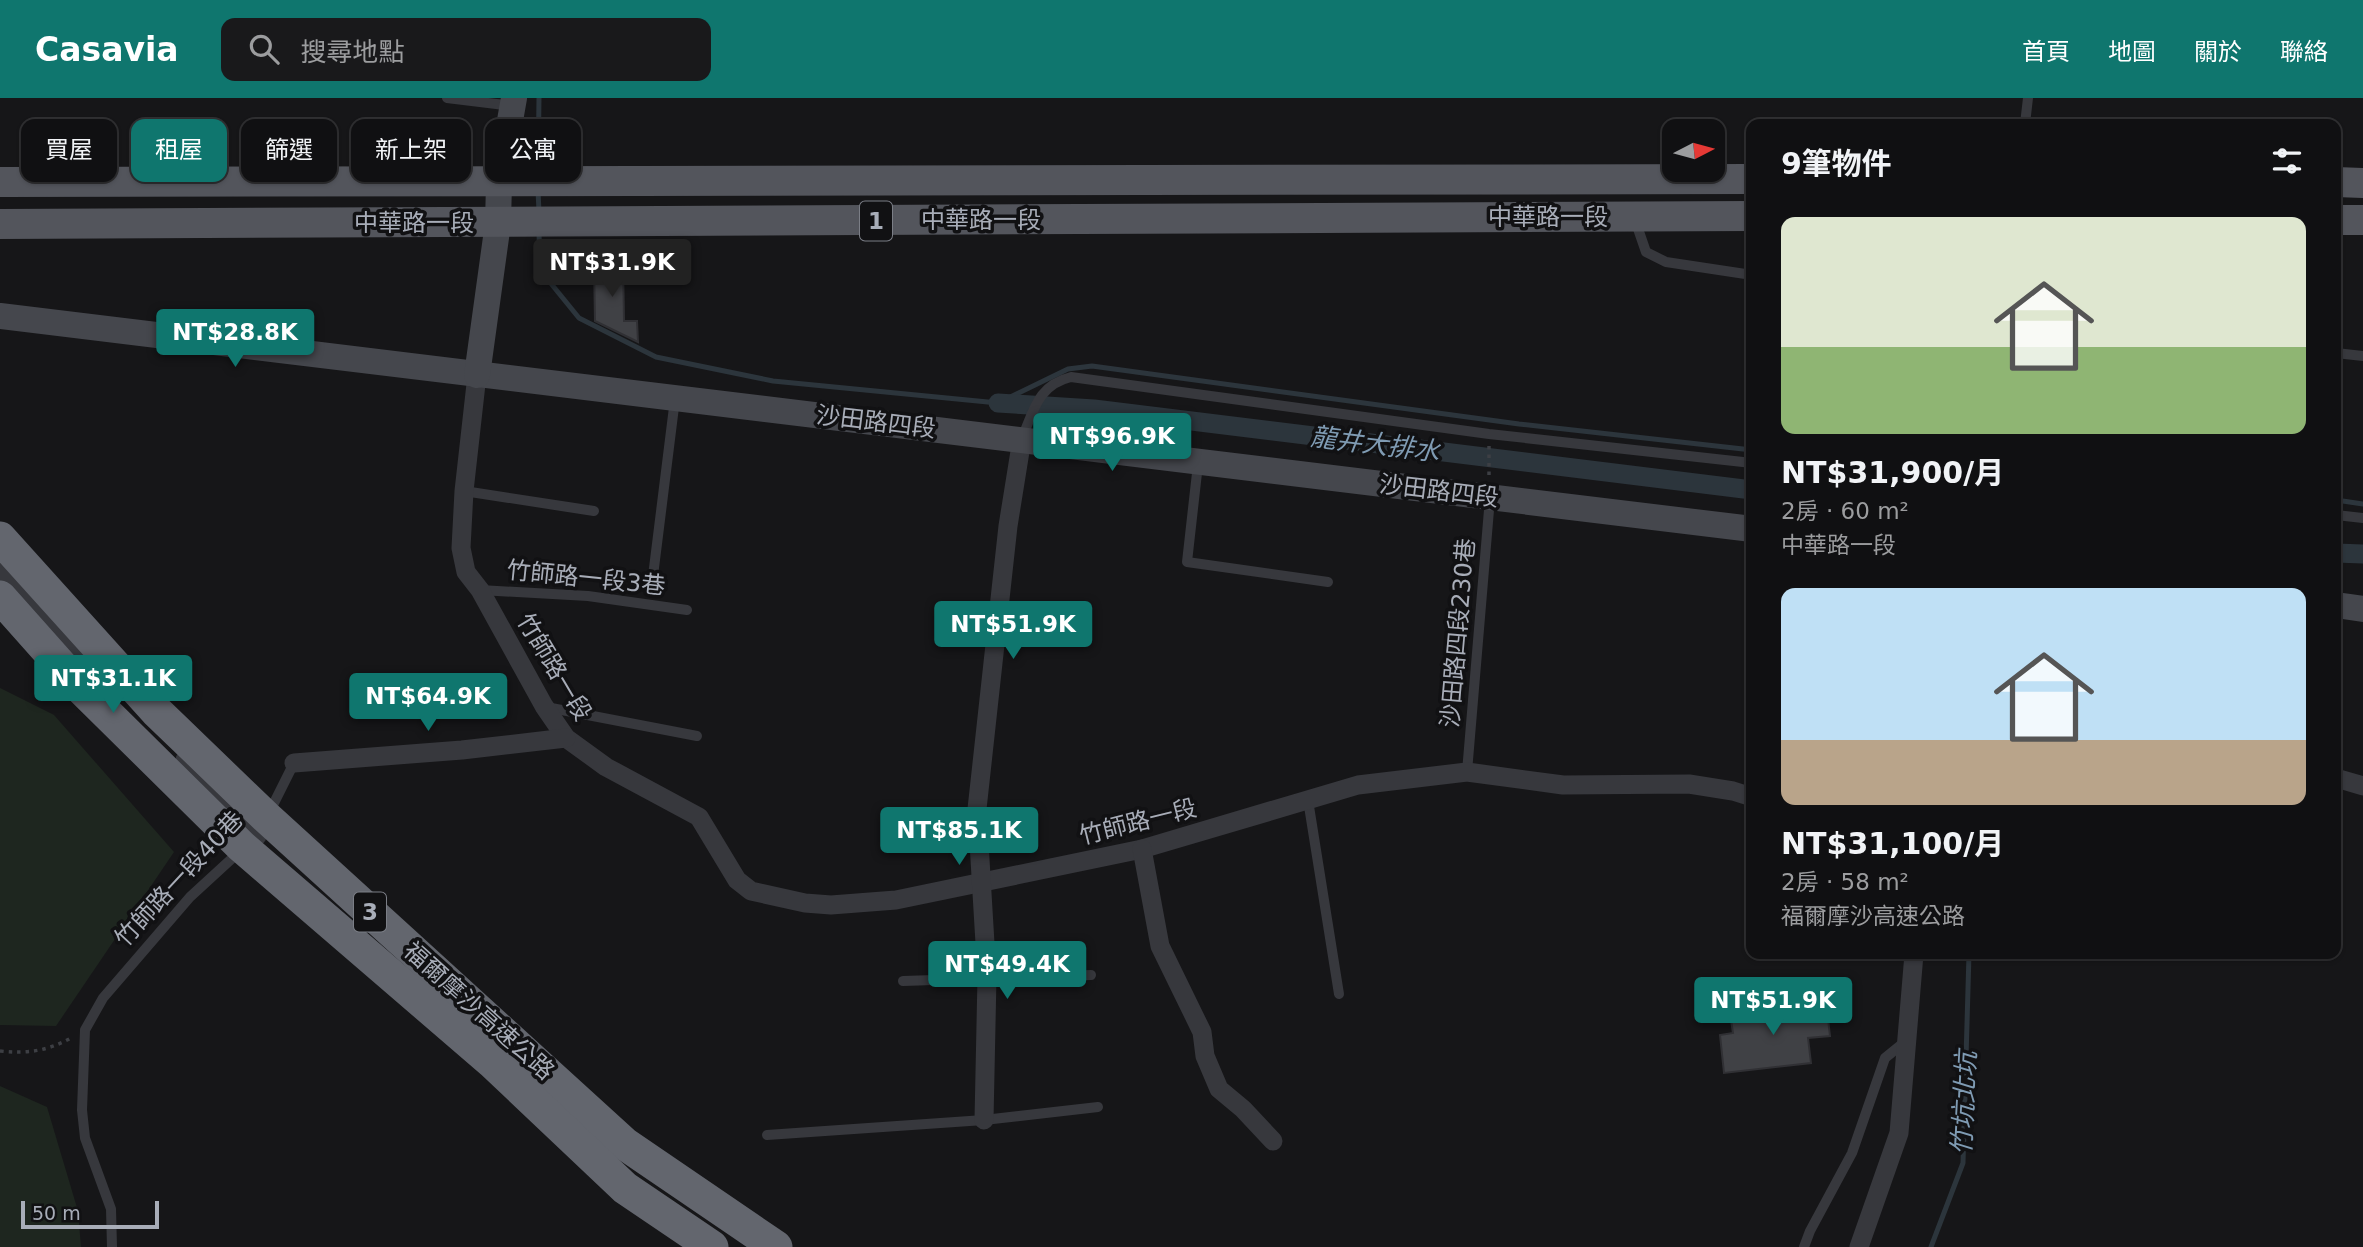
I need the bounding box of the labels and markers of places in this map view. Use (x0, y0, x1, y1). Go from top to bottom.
pin: NT$31.9K (540, 240, 684, 299)
pin: NT$28.8K (163, 310, 307, 369)
pin: NT$96.9K (1040, 414, 1184, 473)
pin: NT$51.9K (941, 602, 1085, 661)
pin: NT$31.1K (41, 656, 185, 715)
pin: NT$64.9K (356, 674, 500, 733)
pin: NT$85.1K (887, 808, 1031, 867)
pin: NT$49.4K (935, 942, 1079, 1001)
pin: NT$51.9K (1701, 978, 1845, 1037)

